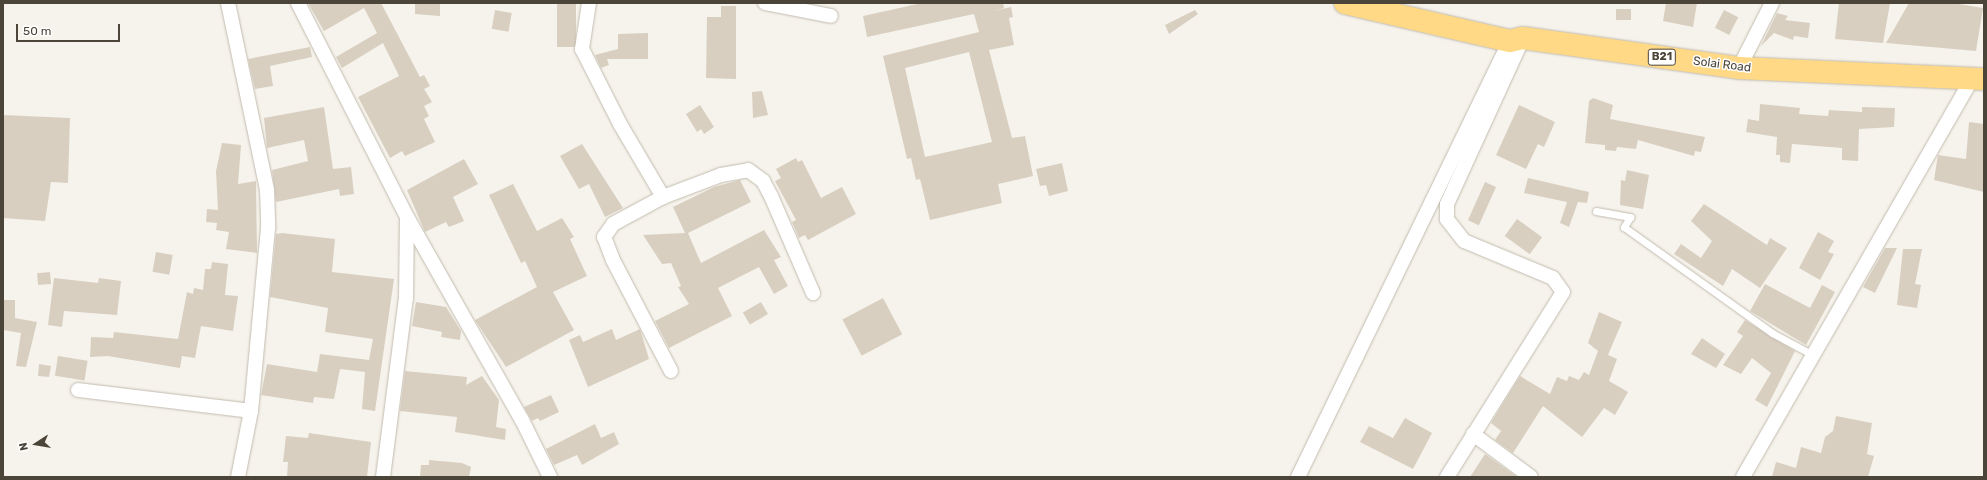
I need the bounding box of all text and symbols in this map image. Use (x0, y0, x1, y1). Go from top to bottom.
scale bar (18, 16, 122, 42)
text: 50 m (23, 24, 51, 38)
road number: B21 (1647, 48, 1677, 66)
street label: Solai Road (1692, 54, 1752, 76)
north arrow (16, 424, 56, 464)
text: N (17, 441, 31, 452)

